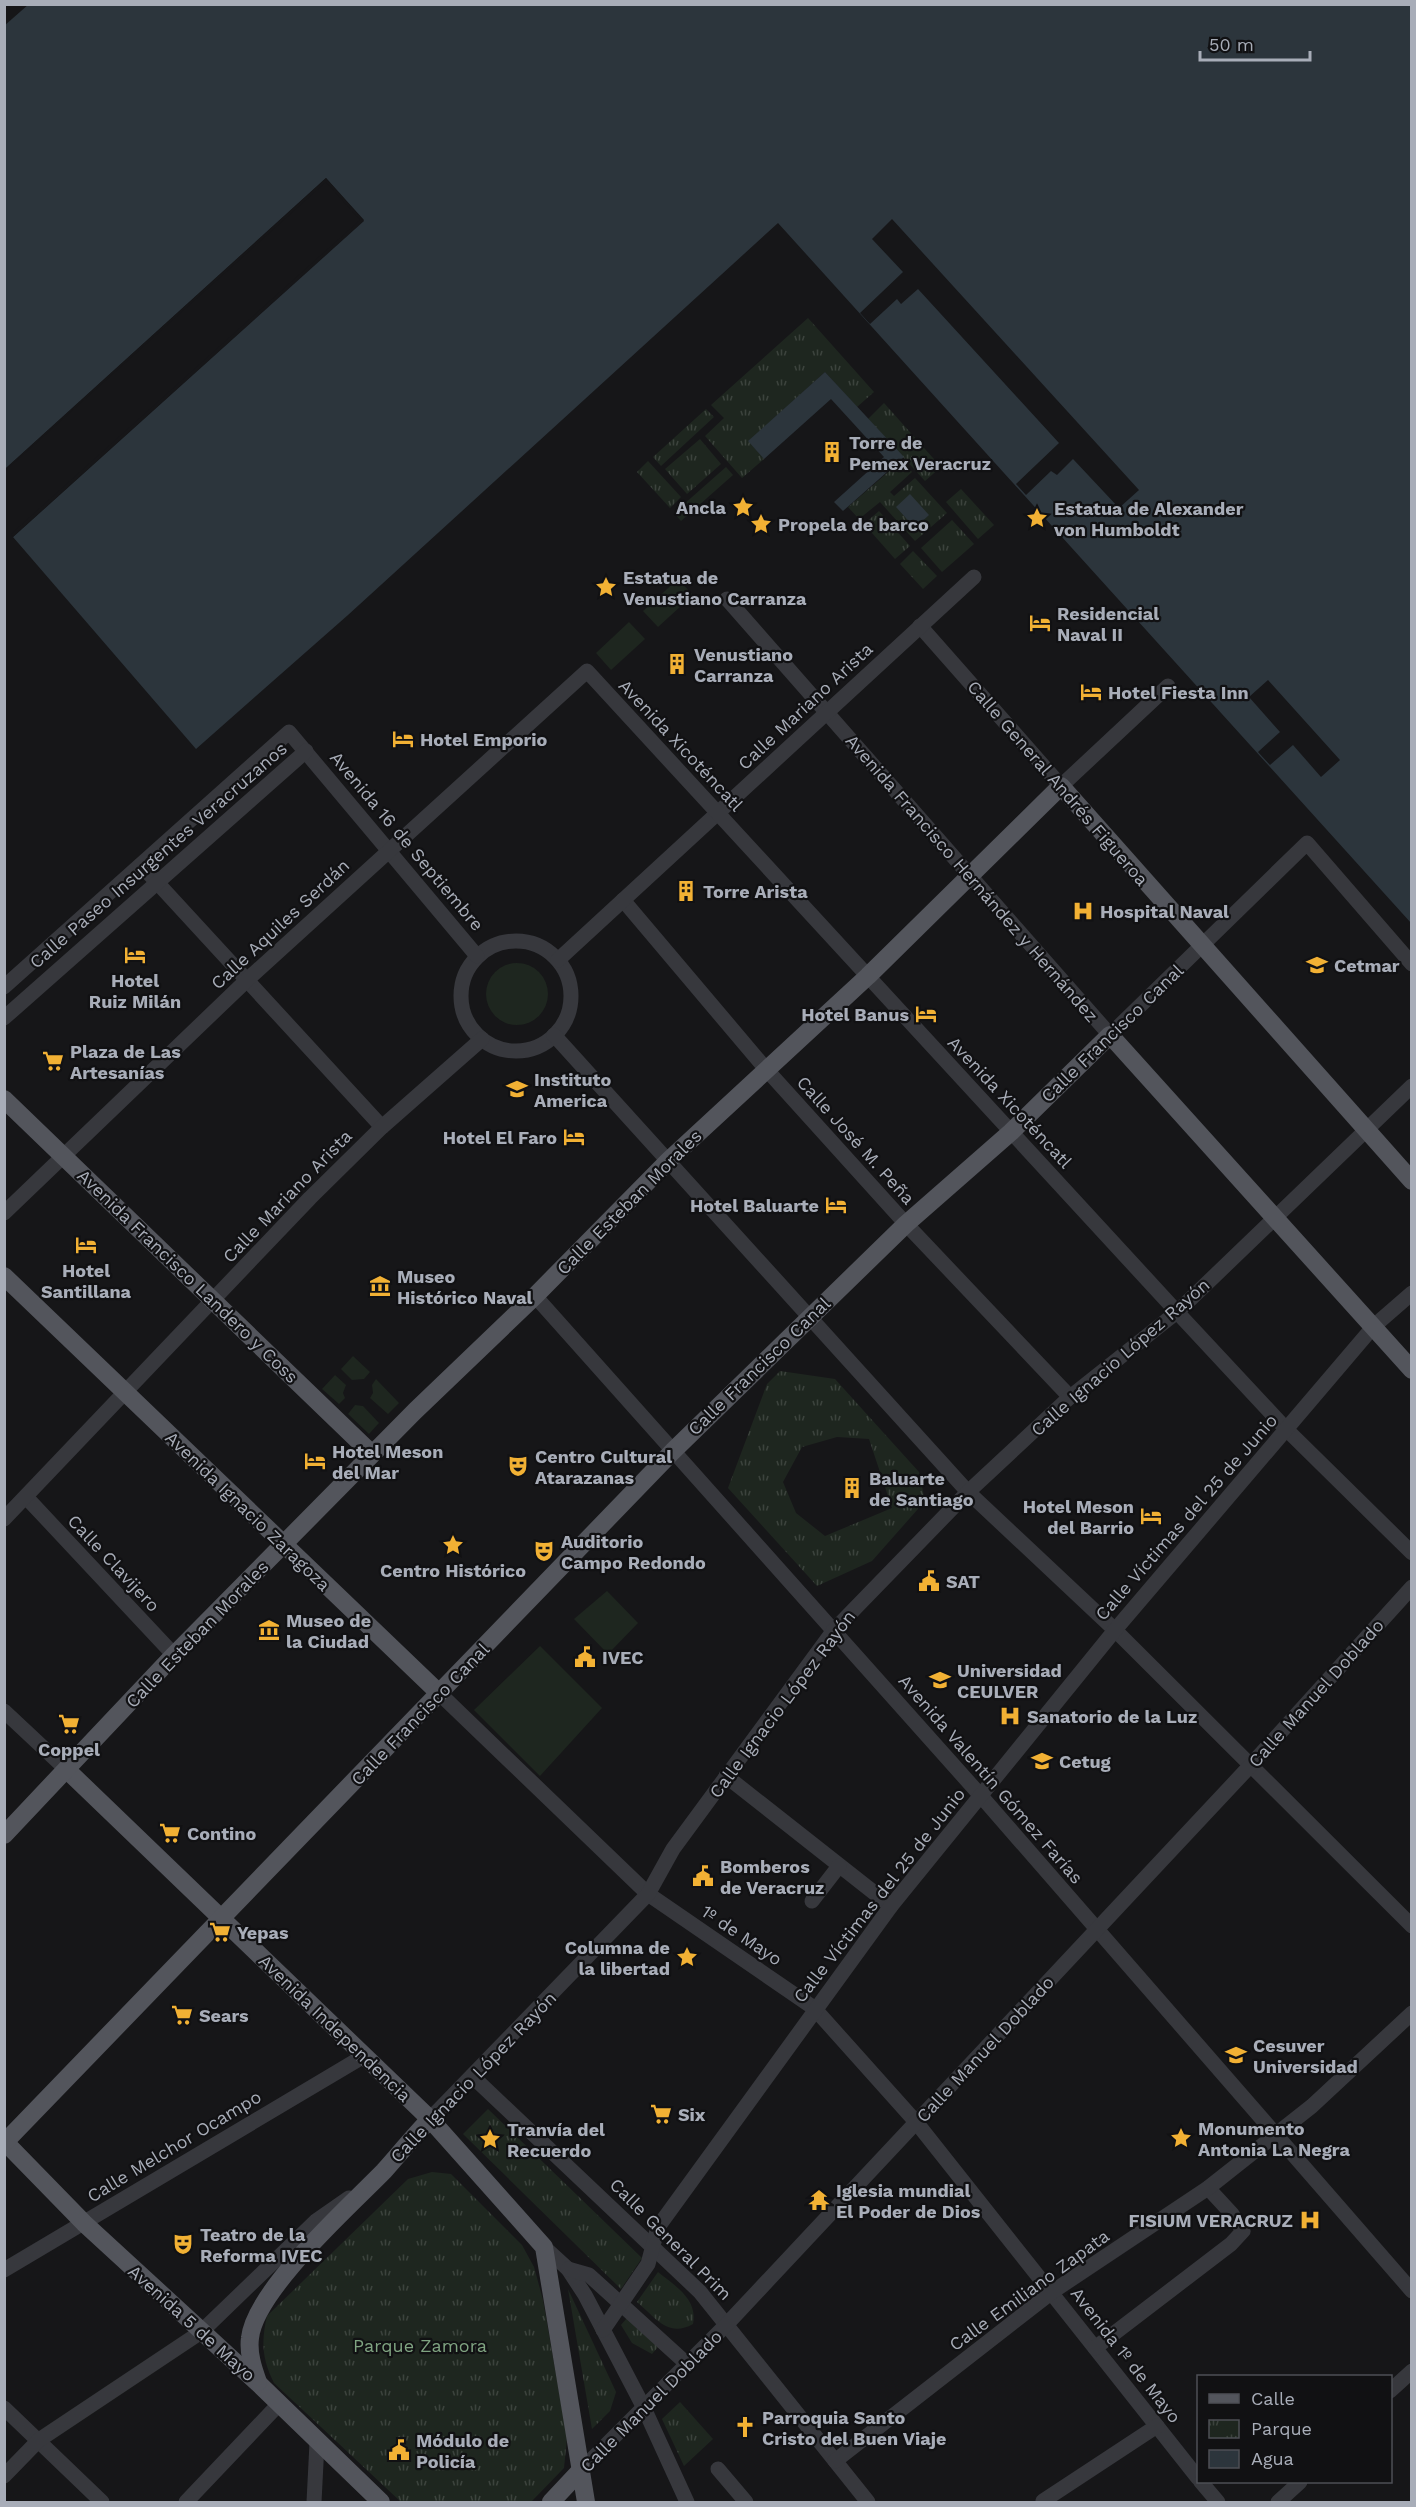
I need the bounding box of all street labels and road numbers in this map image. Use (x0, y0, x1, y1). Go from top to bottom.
street label: Calle Mariano Arista (733, 638, 877, 774)
street label: Avenida Xicoténcatl (615, 675, 748, 816)
street label: Calle General Andrés Figueroa (963, 676, 1153, 890)
street label: Avenida Francisco Hernández y Hernández (841, 730, 1103, 1026)
street label: Calle Paseo Insurgentes Veracruzanos (25, 737, 291, 973)
street label: Avenida 16 de Septiembre (326, 747, 488, 935)
street label: Calle Aquiles Serdán (207, 854, 353, 994)
street label: Calle Francisco Canal (1037, 959, 1188, 1106)
street label: Avenida Xicoténcatl (944, 1032, 1077, 1173)
street label: Calle José M. Peña (793, 1072, 919, 1208)
street label: Calle Mariano Arista (218, 1125, 356, 1267)
street label: Calle Esteban Morales (552, 1125, 706, 1279)
street label: Avenida Francisco Landero y Coss (73, 1165, 303, 1387)
street label: Calle Ignacio López Rayón (1027, 1274, 1213, 1440)
street label: Calle Francisco Canal (684, 1292, 835, 1439)
street label: Calle Víctimas del 25 de Junio (1091, 1410, 1281, 1624)
street label: Avenida Ignacio Zaragoza (161, 1427, 335, 1595)
street label: Calle Clavijero (64, 1510, 164, 1616)
street label: Calle Esteban Morales (121, 1556, 273, 1712)
street label: Calle Ignacio López Rayón (705, 1606, 859, 1802)
street label: Calle Manuel Doblado (1244, 1615, 1388, 1771)
street label: Calle Francisco Canal (347, 1638, 494, 1789)
street label: Avenida Valentín Gómez Farías (894, 1670, 1088, 1888)
street label: Calle Víctimas del 25 de Junio (789, 1784, 969, 2006)
street label: 1º de Mayo (698, 1900, 786, 1970)
street label: Avenida Independencia (255, 1950, 415, 2106)
street label: Calle Manuel Doblado (912, 1972, 1058, 2126)
street label: Calle Ignacio López Rayón (386, 1987, 560, 2167)
street label: Calle Melchor Ocampo (83, 2086, 265, 2206)
street label: Calle General Prim (606, 2174, 736, 2304)
street label: Calle Emiliano Zapata (945, 2225, 1113, 2355)
street label: Avenida 5 de Mayo (124, 2260, 260, 2386)
street label: Avenida 1º de Mayo (1067, 2283, 1185, 2427)
street label: Calle Manuel Doblado (576, 2326, 726, 2476)

